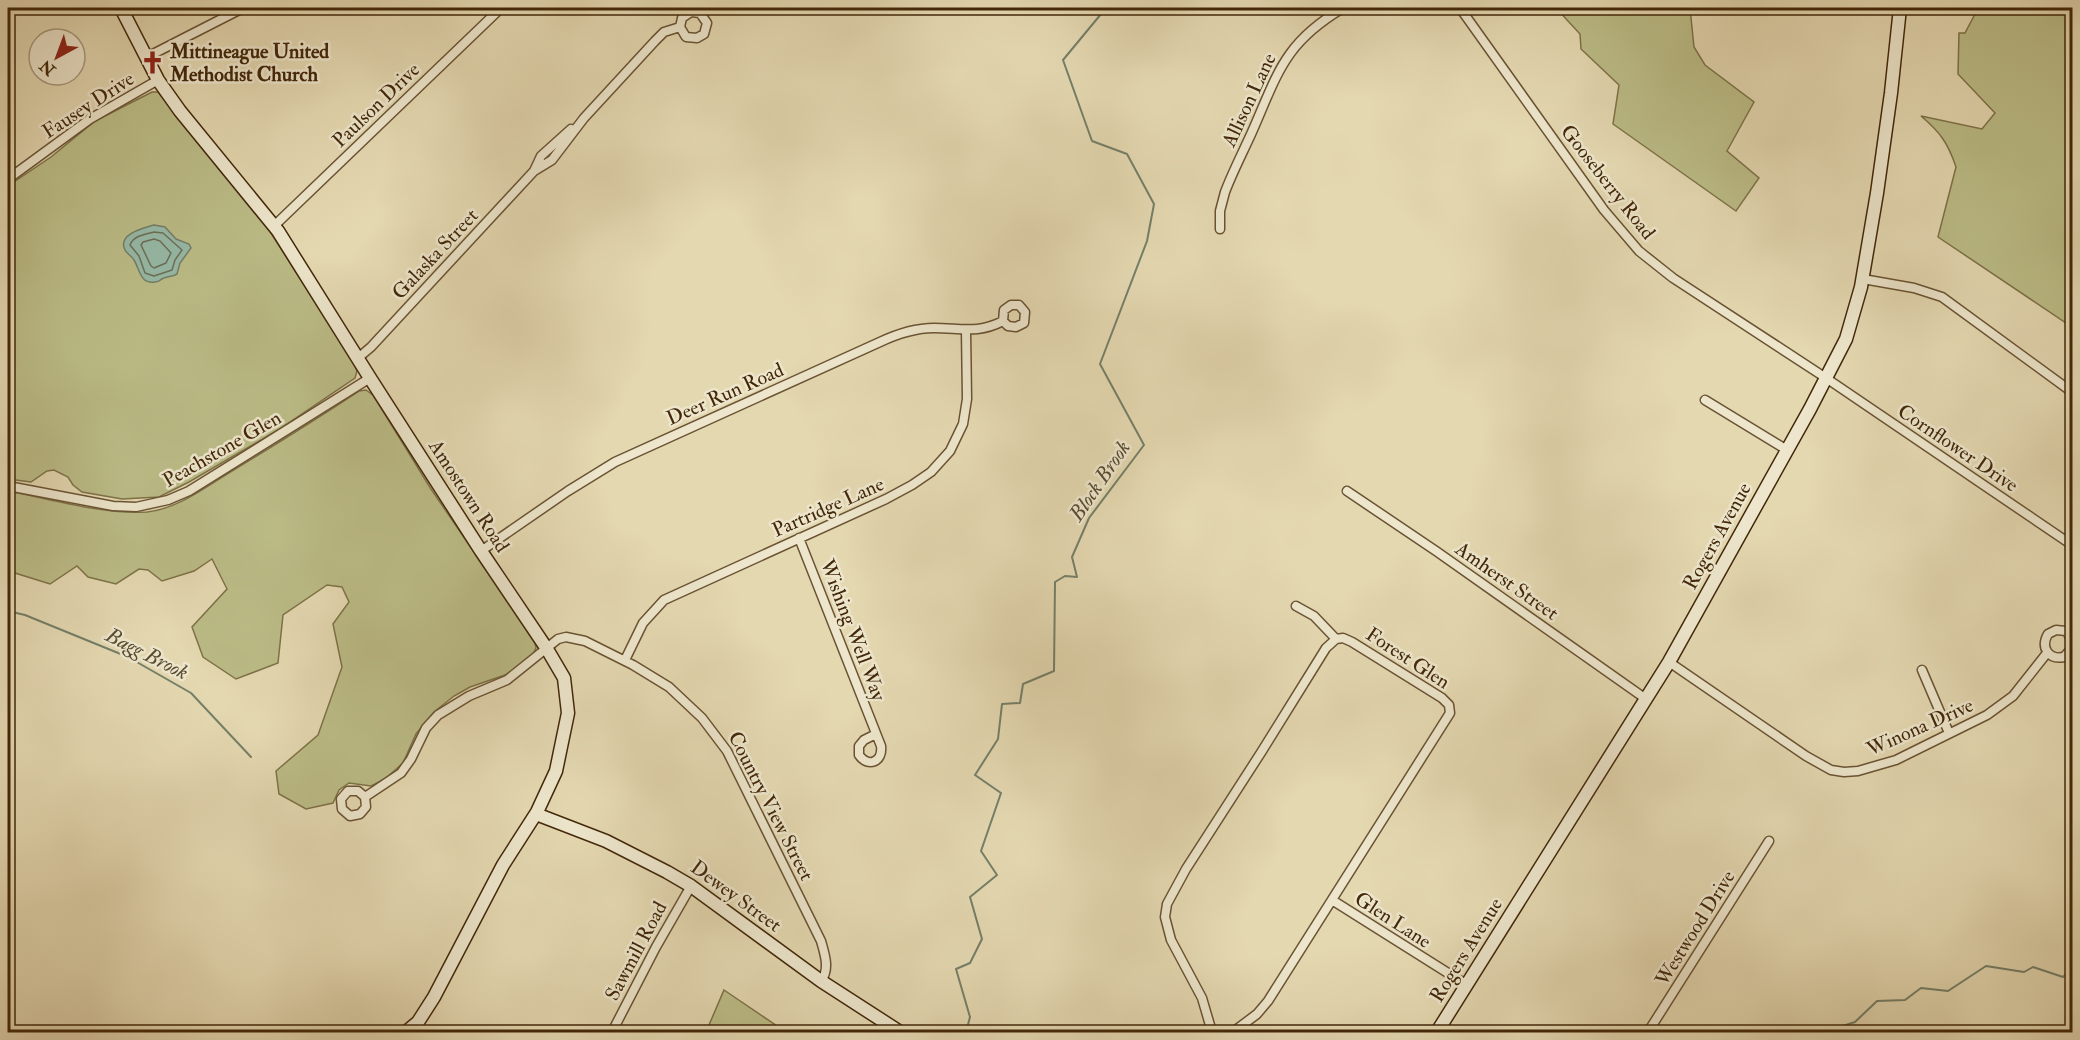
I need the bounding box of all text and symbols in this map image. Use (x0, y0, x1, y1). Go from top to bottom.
north arrow (27, 27, 87, 87)
place label: Mittineague United Methodist Church (169, 39, 329, 87)
church icon: Mittineague United Methodist Church (139, 49, 165, 75)
street label: Allison Lane (1216, 49, 1282, 152)
text: N (35, 55, 61, 80)
street label: Paulson Drive (327, 57, 425, 153)
street label: Fausey Drive (37, 66, 139, 144)
street label: Gooseberry Road (1555, 119, 1661, 245)
street label: Galaska Street (387, 203, 484, 305)
street label: Deer Run Road (663, 357, 788, 431)
street label: Cornflower Drive (1893, 399, 2023, 497)
street label: Peachstone Glen (158, 405, 286, 493)
street label: Amostown Road (423, 434, 515, 557)
water label: Block Brook (1063, 436, 1137, 527)
street label: Partridge Lane (768, 471, 888, 543)
street label: Rogers Avenue (1677, 478, 1757, 594)
street label: Amherst Street (1450, 536, 1564, 626)
street label: Wishing Well Way (814, 555, 892, 705)
water label: Bagg Brook (100, 621, 193, 686)
street label: Forest Glen (1361, 622, 1455, 694)
street label: Winona Drive (1862, 692, 1977, 762)
street label: Country View Street (723, 727, 820, 885)
street label: Dewey Street (686, 855, 787, 938)
street label: Westwood Drive (1649, 866, 1740, 991)
street label: Glen Lane (1350, 886, 1436, 954)
street label: Rogers Avenue (1424, 893, 1508, 1007)
street label: Sawmill Road (599, 897, 673, 1005)

